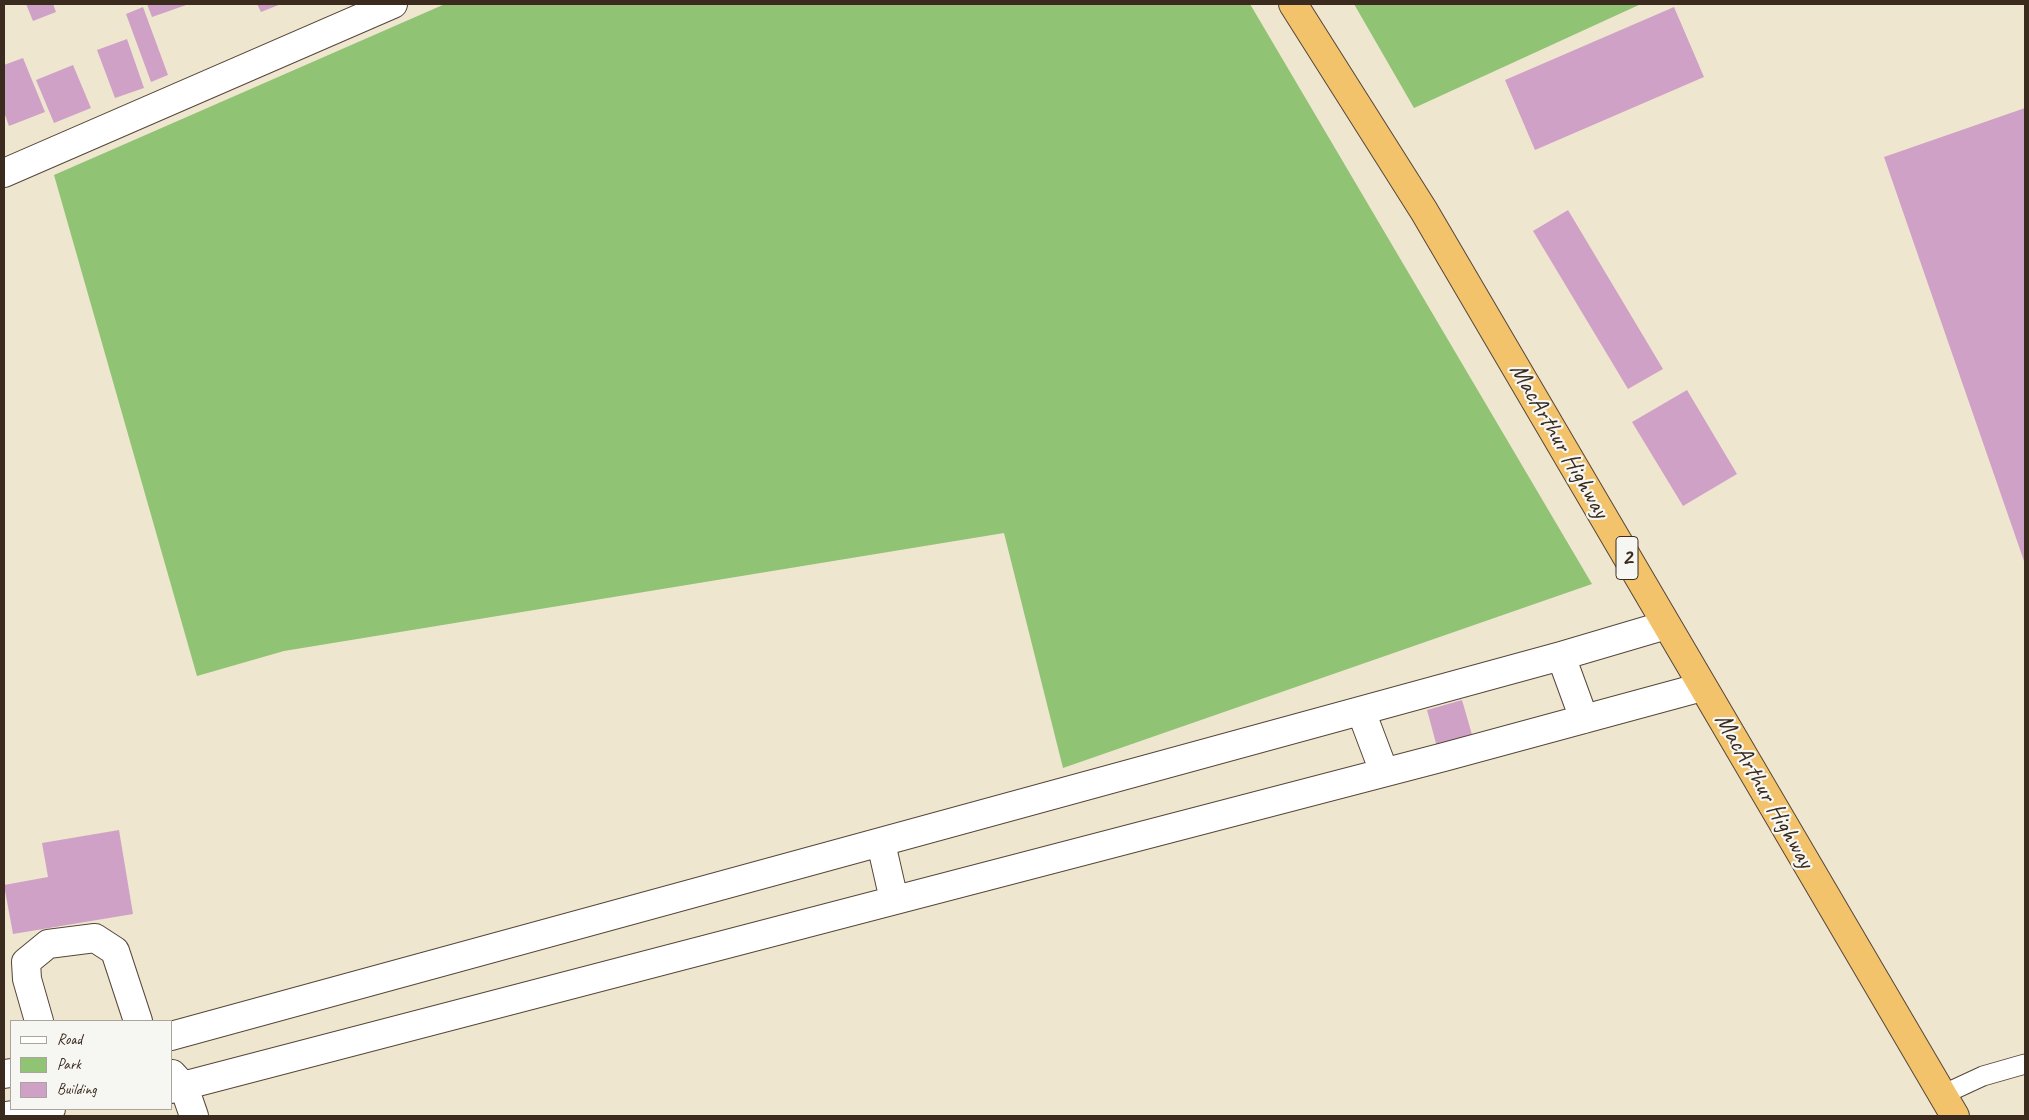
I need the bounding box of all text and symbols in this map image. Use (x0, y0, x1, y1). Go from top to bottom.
street label: MacArthur Highway (1502, 358, 1616, 524)
road number: 2 (1616, 536, 1638, 580)
street label: MacArthur Highway (1707, 708, 1821, 874)
legend (10, 1020, 172, 1110)
text: Road (57, 1030, 82, 1049)
text: Park (57, 1055, 81, 1074)
text: Building (57, 1080, 96, 1099)

